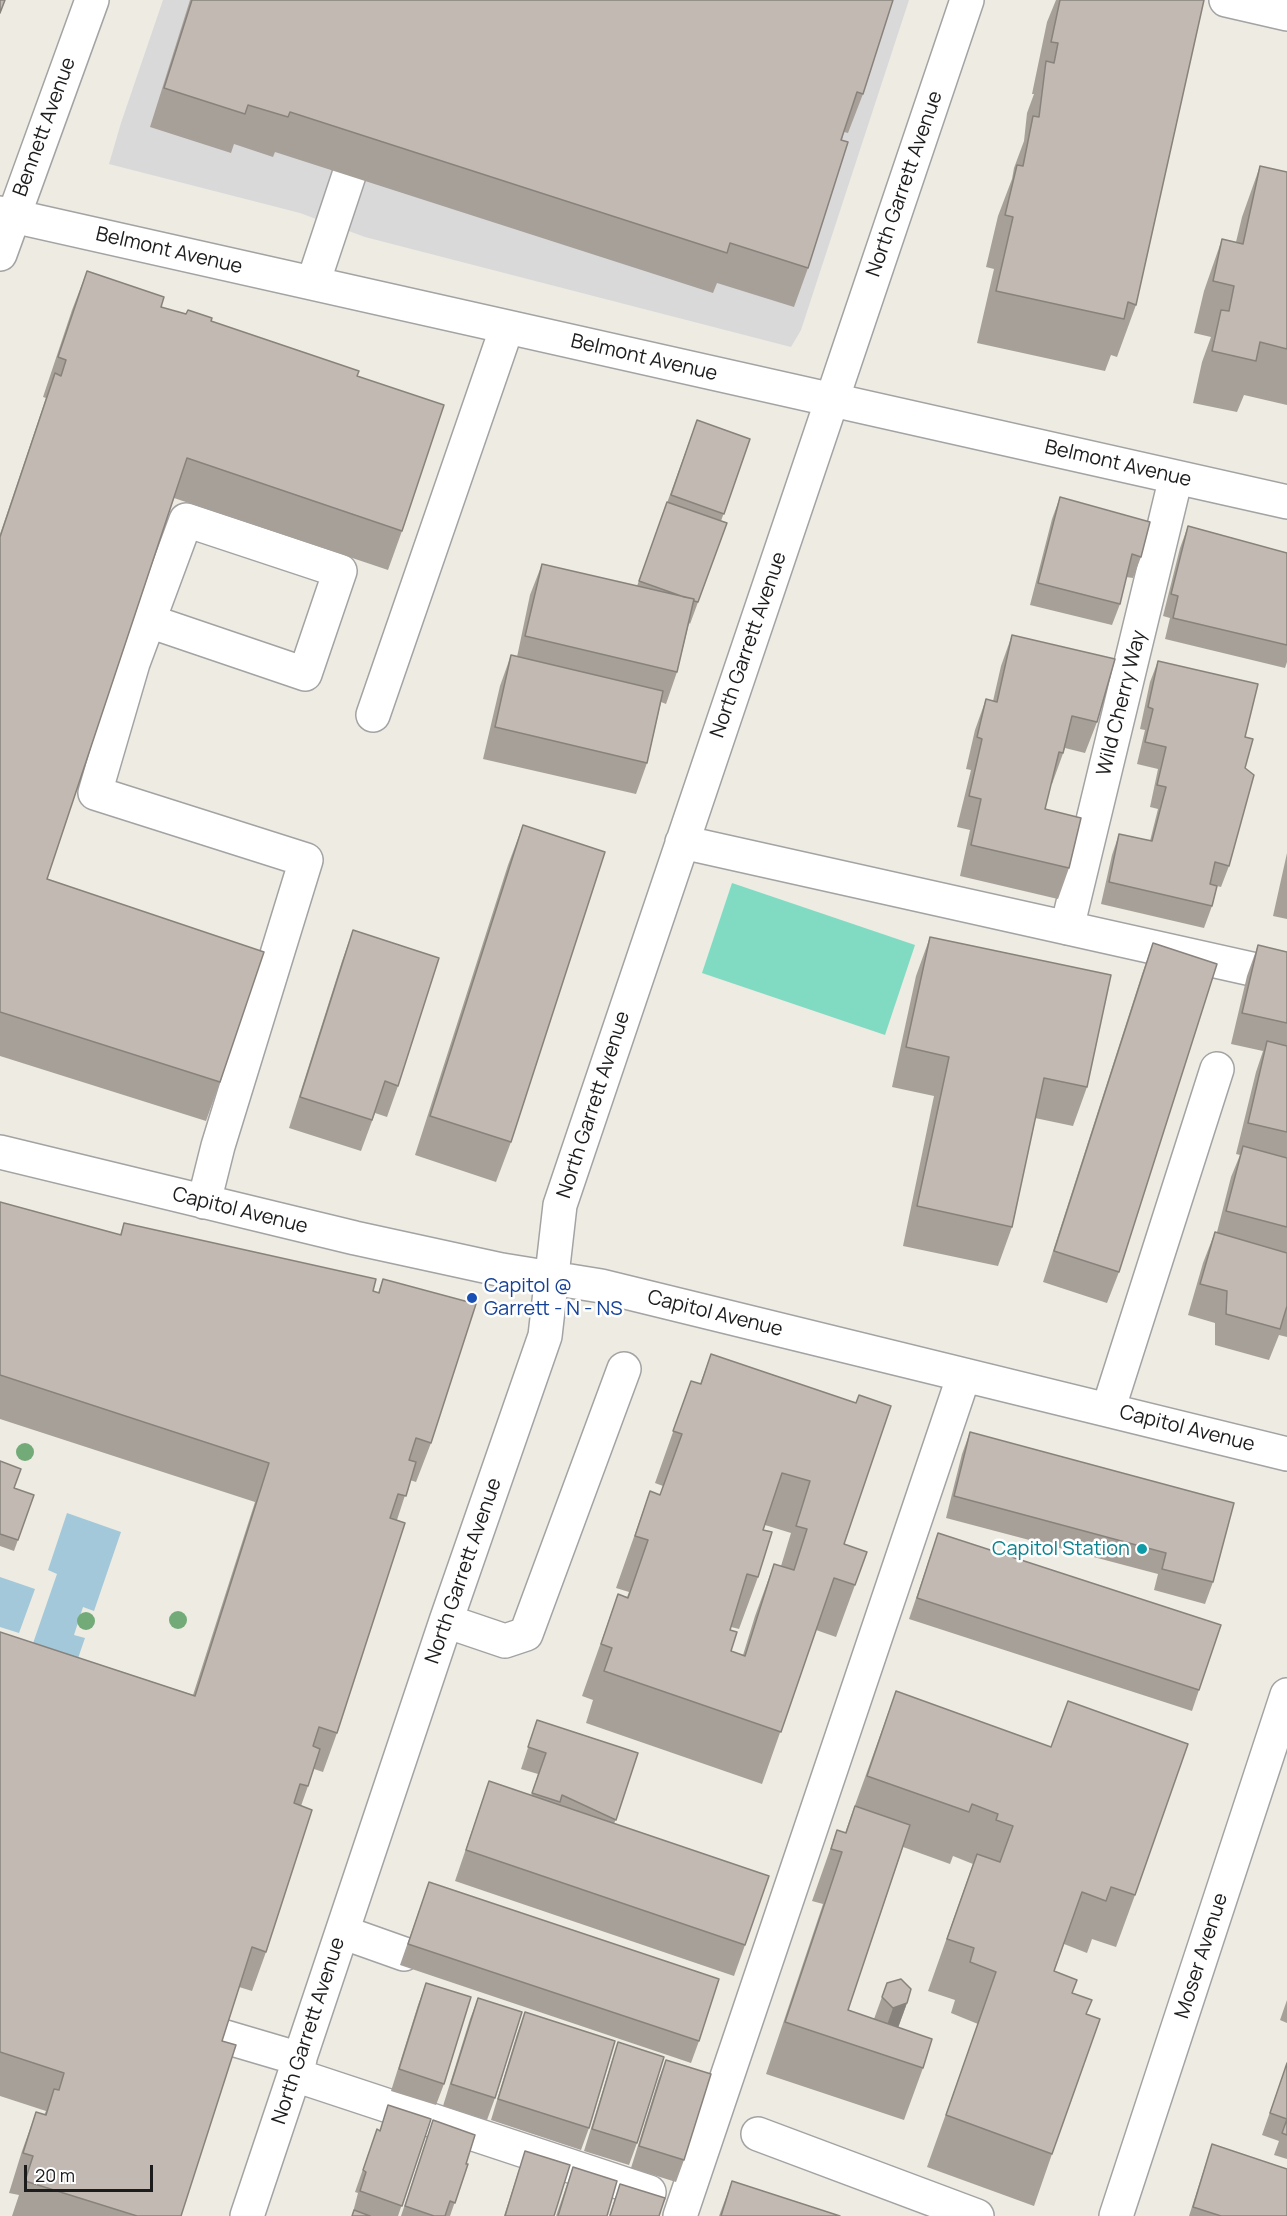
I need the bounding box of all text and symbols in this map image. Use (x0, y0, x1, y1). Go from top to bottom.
street label: Bennett Avenue (9, 54, 81, 200)
street label: North Garrett Avenue (862, 88, 948, 280)
street label: Belmont Avenue (93, 222, 245, 280)
street label: Belmont Avenue (568, 329, 720, 387)
street label: Belmont Avenue (1042, 435, 1194, 493)
street label: North Garrett Avenue (706, 549, 792, 741)
street label: Wild Cherry Way (1092, 628, 1152, 778)
street label: North Garrett Avenue (552, 1009, 636, 1201)
street label: Capitol Avenue (170, 1183, 310, 1239)
place label: Capitol @ Garrett - N - NS (484, 1274, 622, 1321)
street label: Capitol Avenue (645, 1286, 785, 1342)
marker: Capitol @ Garrett - N - NS (465, 1291, 479, 1305)
street label: Capitol Avenue (1117, 1401, 1257, 1457)
street label: North Garrett Avenue (421, 1475, 507, 1667)
place label: Capitol Station (992, 1537, 1130, 1561)
marker: Capitol Station (1135, 1542, 1149, 1556)
street label: Moser Avenue (1170, 1890, 1234, 2022)
street label: North Garrett Avenue (267, 1935, 351, 2127)
scale bar (27, 2153, 156, 2191)
text: 20 m (35, 2163, 75, 2187)

